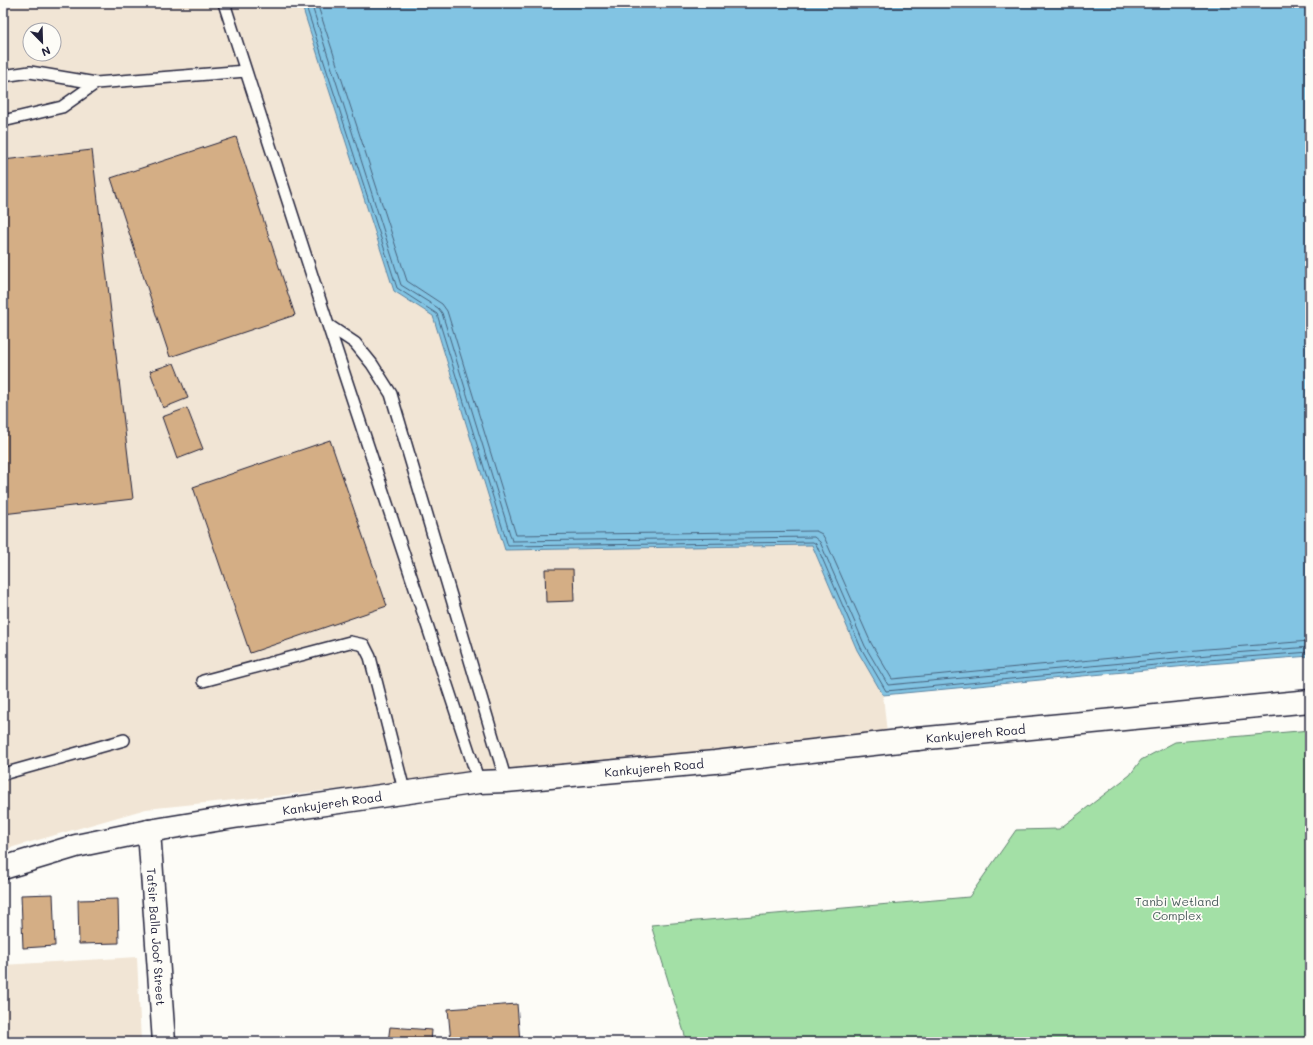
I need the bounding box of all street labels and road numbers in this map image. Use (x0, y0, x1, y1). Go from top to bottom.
street label: Kankujereh Road (925, 721, 1027, 746)
street label: Kankujereh Road (604, 755, 705, 780)
street label: Kankujereh Road (282, 788, 383, 818)
street label: Tafsir Balla Joof Street (144, 867, 169, 1006)

